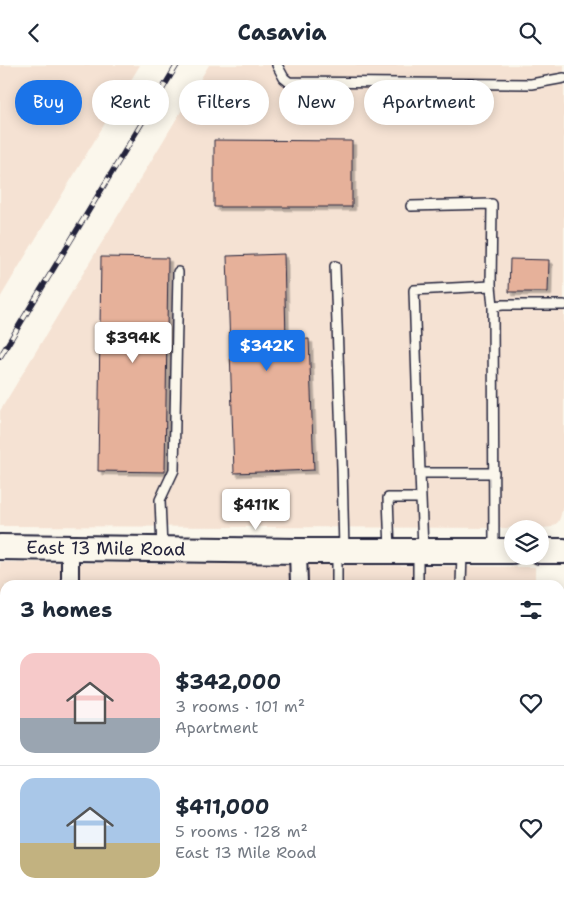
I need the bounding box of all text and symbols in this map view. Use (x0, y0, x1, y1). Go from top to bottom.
text: Casavia (238, 18, 326, 47)
icon: back (20, 19, 48, 47)
icon: search (516, 19, 544, 47)
chip: Buy (15, 80, 82, 125)
chip: Rent (92, 80, 169, 125)
chip: Filters (179, 80, 269, 125)
chip: New (279, 80, 354, 125)
chip: Apartment (364, 80, 494, 125)
pin: $394K (98, 321, 168, 364)
text: $394K (106, 327, 160, 348)
pin: $342K (232, 329, 302, 372)
text: $342K (240, 335, 294, 356)
pin: $411K (221, 489, 291, 531)
text: $411K (233, 494, 279, 515)
map controls (504, 520, 549, 565)
button: layers (504, 520, 549, 565)
street label: East 13 Mile Road (26, 535, 186, 561)
text: 3 homes (20, 596, 112, 624)
icon: filters (517, 596, 545, 624)
text: $342,000 (175, 668, 281, 696)
icon: home (60, 673, 120, 733)
icon: heart (517, 689, 545, 717)
text: 3 rooms · 101 m² (175, 696, 305, 717)
text: Apartment (175, 717, 258, 738)
text: $411,000 (175, 793, 270, 821)
icon: home (60, 798, 120, 858)
icon: heart (517, 814, 545, 842)
text: 5 rooms · 128 m² (175, 821, 308, 842)
text: East 13 Mile Road (175, 842, 316, 863)

